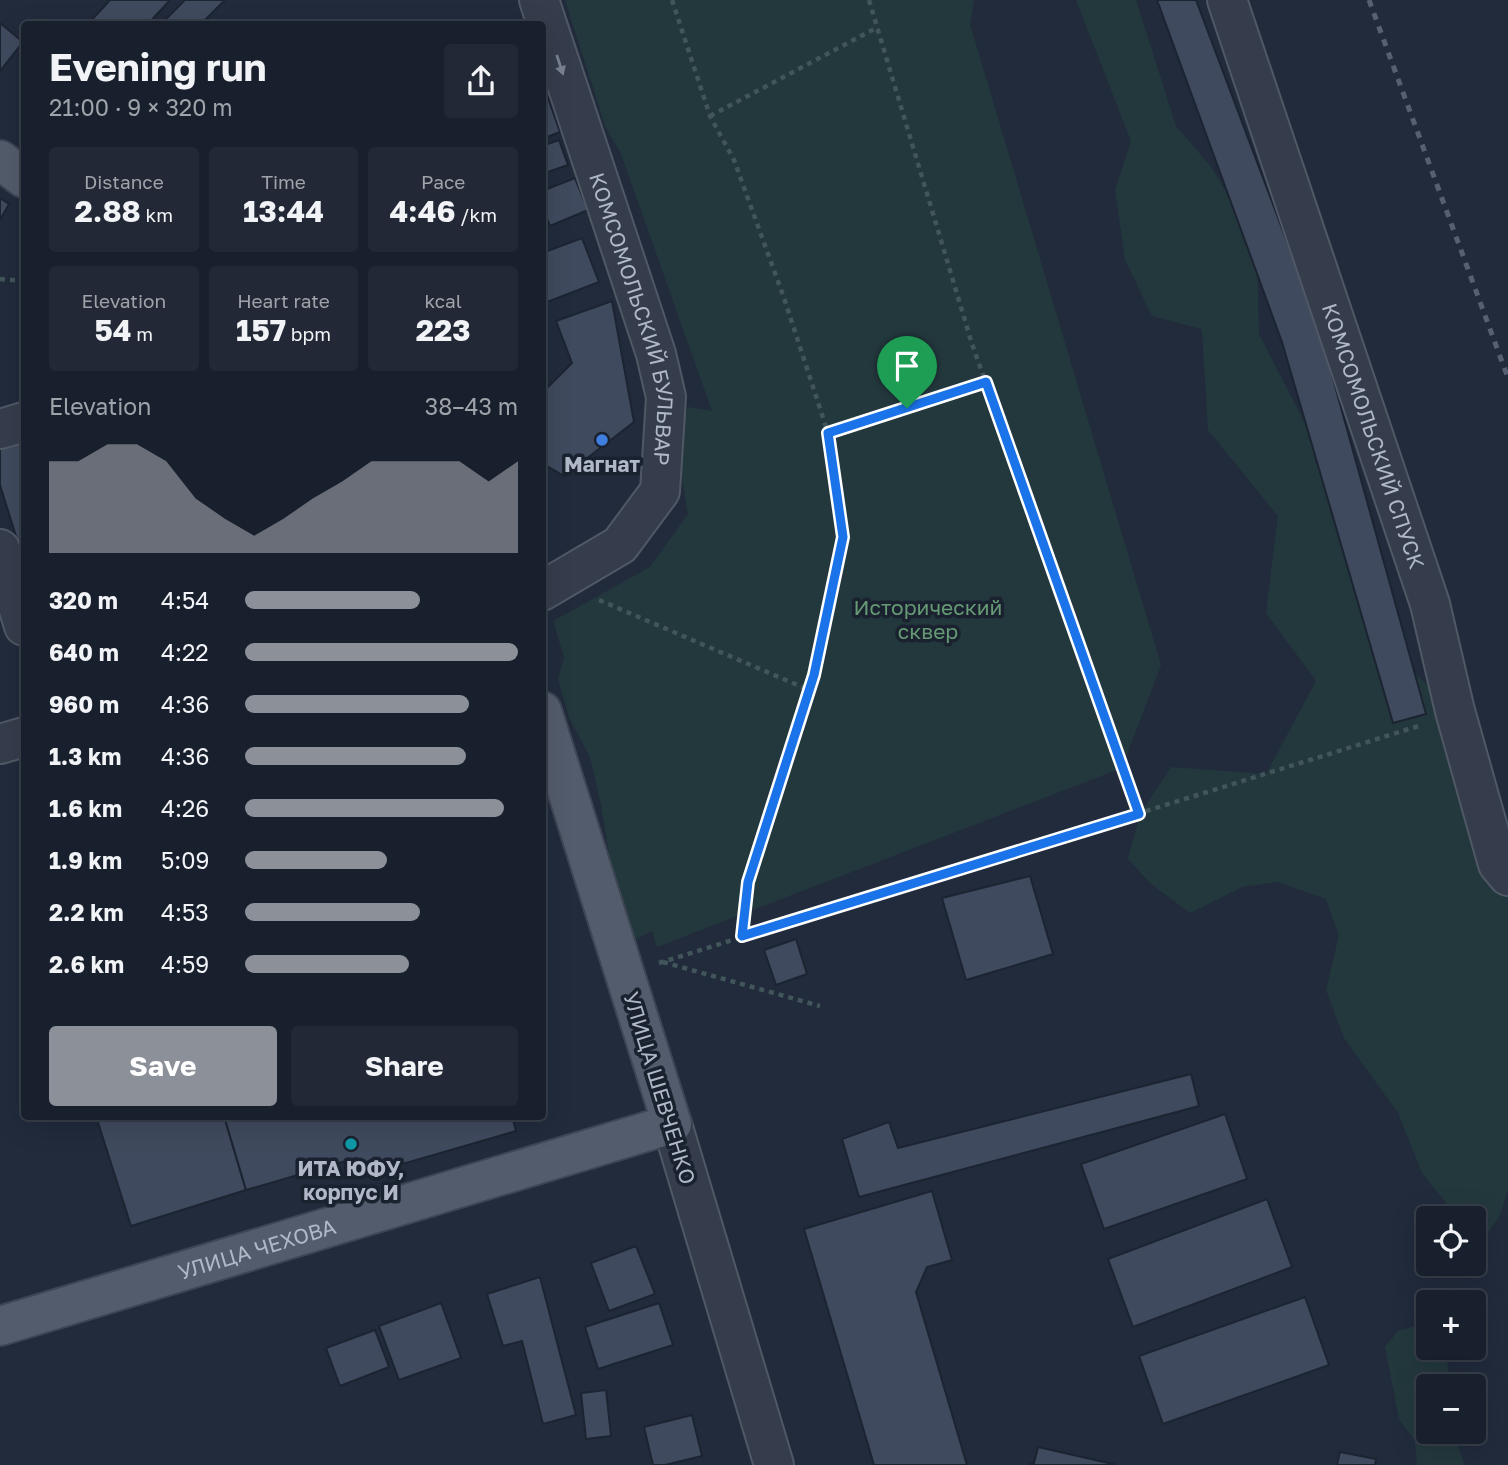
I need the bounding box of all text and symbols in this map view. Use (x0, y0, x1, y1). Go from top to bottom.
text: Evening run (49, 44, 267, 89)
button: share (444, 44, 518, 118)
one-way arrow (556, 54, 566, 75)
text: 21:00 · 9 × 320 m (49, 93, 233, 121)
street label: КОМСОМОЛЬСКИЙ БУЛЬВАР (584, 169, 679, 466)
text: Distance (84, 170, 164, 193)
text: Time (261, 170, 306, 193)
text: Pace (421, 170, 465, 193)
text: 2.88 (75, 193, 141, 229)
text: 13:44 (243, 193, 324, 229)
text: 4:46 (389, 193, 456, 229)
text: km (141, 203, 173, 226)
text: /km (456, 203, 497, 226)
text: Elevation (82, 289, 166, 312)
text: Heart rate (237, 289, 330, 312)
text: kcal (424, 289, 462, 312)
street label: КОМСОМОЛЬСКИЙ СПУСК (1317, 300, 1430, 573)
text: 54 (95, 312, 132, 348)
text: 157 (236, 312, 286, 348)
text: 223 (416, 312, 471, 348)
text: m (132, 322, 153, 345)
text: bpm (286, 322, 331, 345)
pin (877, 336, 937, 408)
icon: arrive (888, 347, 926, 385)
text: Elevation (49, 392, 151, 420)
text: 38–43 m (425, 392, 518, 420)
marker: Магнат (594, 432, 610, 448)
place label: Магнат (564, 451, 640, 477)
text: 320 m (49, 586, 118, 614)
text: 4:54 (161, 586, 209, 614)
park label: Исторический сквер (854, 594, 1002, 644)
text: 640 m (49, 638, 119, 666)
text: 4:22 (161, 638, 209, 666)
text: 960 m (49, 690, 119, 718)
text: 4:36 (161, 690, 209, 718)
text: 1.3 km (49, 742, 121, 770)
text: 4:36 (161, 742, 209, 770)
text: 1.6 km (49, 794, 122, 822)
text: 4:26 (161, 794, 209, 822)
text: 1.9 km (49, 846, 122, 874)
text: 5:09 (161, 846, 209, 874)
text: 2.2 km (49, 898, 124, 926)
text: 4:53 (161, 898, 209, 926)
text: 2.6 km (49, 950, 124, 978)
text: 4:59 (161, 950, 209, 978)
street label: УЛИЦА ШЕВЧЕНКО (618, 989, 702, 1187)
button: Save (49, 1026, 277, 1106)
button: Share (291, 1026, 518, 1106)
marker: ИТА ЮФУ, корпус И (343, 1136, 359, 1152)
place label: ИТА ЮФУ, корпус И (298, 1155, 404, 1205)
map controls (1416, 1206, 1486, 1444)
button: locate (1416, 1206, 1486, 1276)
street label: УЛИЦА ЧЕХОВА (175, 1213, 339, 1285)
button: + (1416, 1290, 1486, 1360)
button: − (1416, 1374, 1486, 1444)

